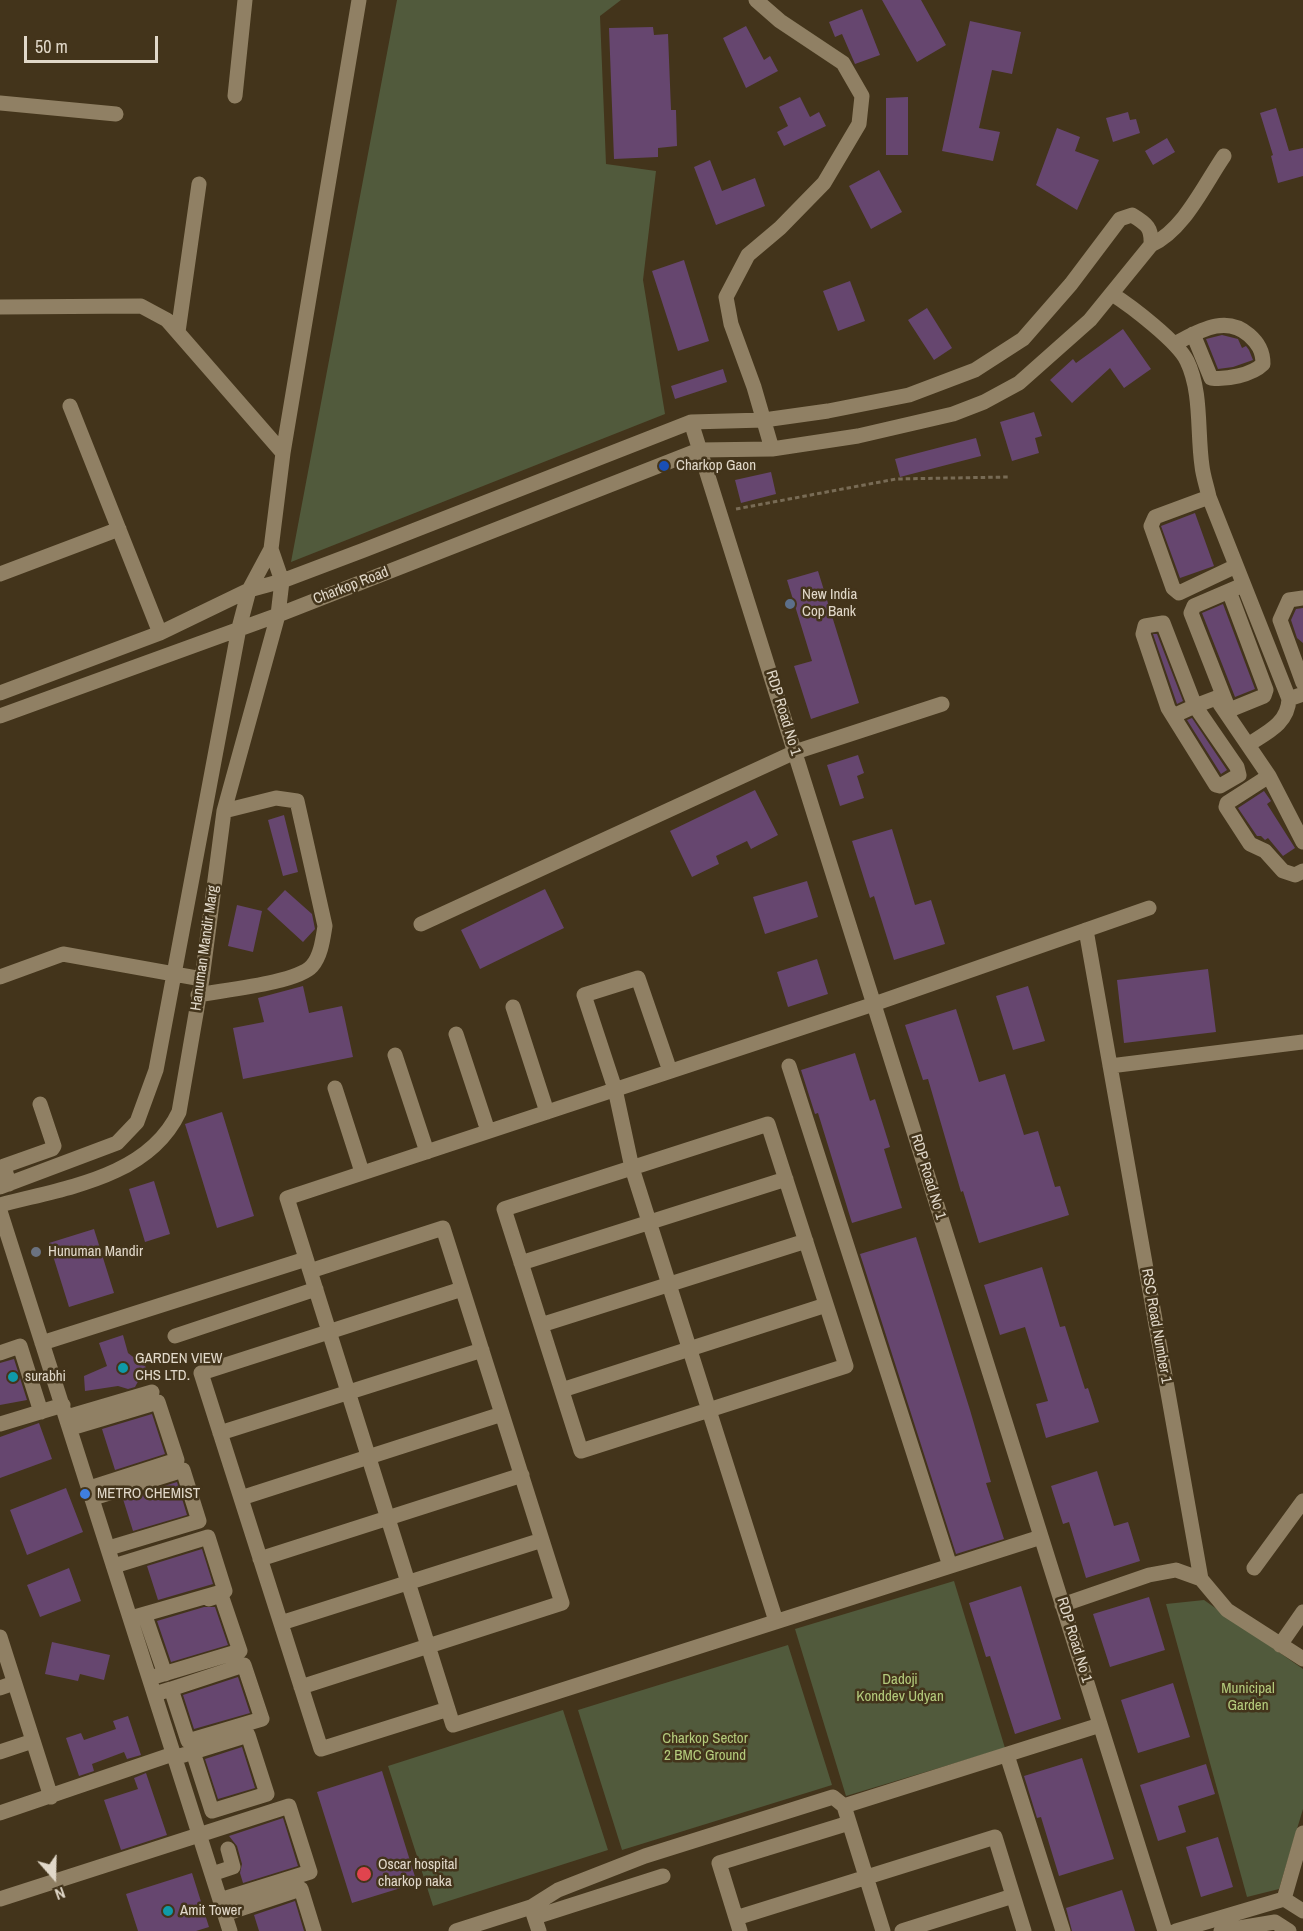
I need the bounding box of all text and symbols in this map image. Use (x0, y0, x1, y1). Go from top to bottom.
scale bar (27, 24, 160, 62)
text: 50 m (35, 34, 68, 59)
place label: Charkop Gaon (676, 457, 756, 475)
marker: Charkop Gaon (657, 459, 671, 473)
street label: Charkop Road (311, 563, 391, 609)
place label: New India Cop Bank (802, 586, 857, 621)
marker: New India Cop Bank (783, 597, 797, 611)
street label: RDP Road No 1 (762, 668, 804, 758)
street label: Hanuman Mandir Marg (187, 884, 223, 1012)
street label: RDP Road No 1 (907, 1132, 949, 1222)
place label: Hunuman Mandir (48, 1243, 143, 1261)
marker: Hunuman Mandir (29, 1245, 43, 1259)
street label: RSC Road Number 1 (1137, 1267, 1175, 1385)
place label: GARDEN VIEW CHS LTD. (135, 1350, 222, 1385)
marker: GARDEN VIEW CHS LTD. (116, 1361, 130, 1375)
place label: surabhi (25, 1368, 66, 1386)
marker: surabhi (6, 1370, 20, 1384)
place label: METRO CHEMIST (97, 1485, 200, 1503)
marker: METRO CHEMIST (78, 1487, 92, 1501)
street label: RDP Road No 1 (1053, 1595, 1095, 1685)
park label: Dadoji Konddev Udyan (856, 1671, 944, 1706)
park label: Municipal Garden (1221, 1680, 1275, 1715)
park label: Charkop Sector 2 BMC Ground (662, 1730, 748, 1765)
north arrow (24, 1847, 84, 1907)
place label: Oscar hospital charkop naka (378, 1856, 457, 1891)
marker: Oscar hospital charkop naka (355, 1865, 373, 1883)
text: N (52, 1882, 68, 1906)
place label: Amit Tower (180, 1902, 242, 1920)
marker: Amit Tower (161, 1904, 175, 1918)

